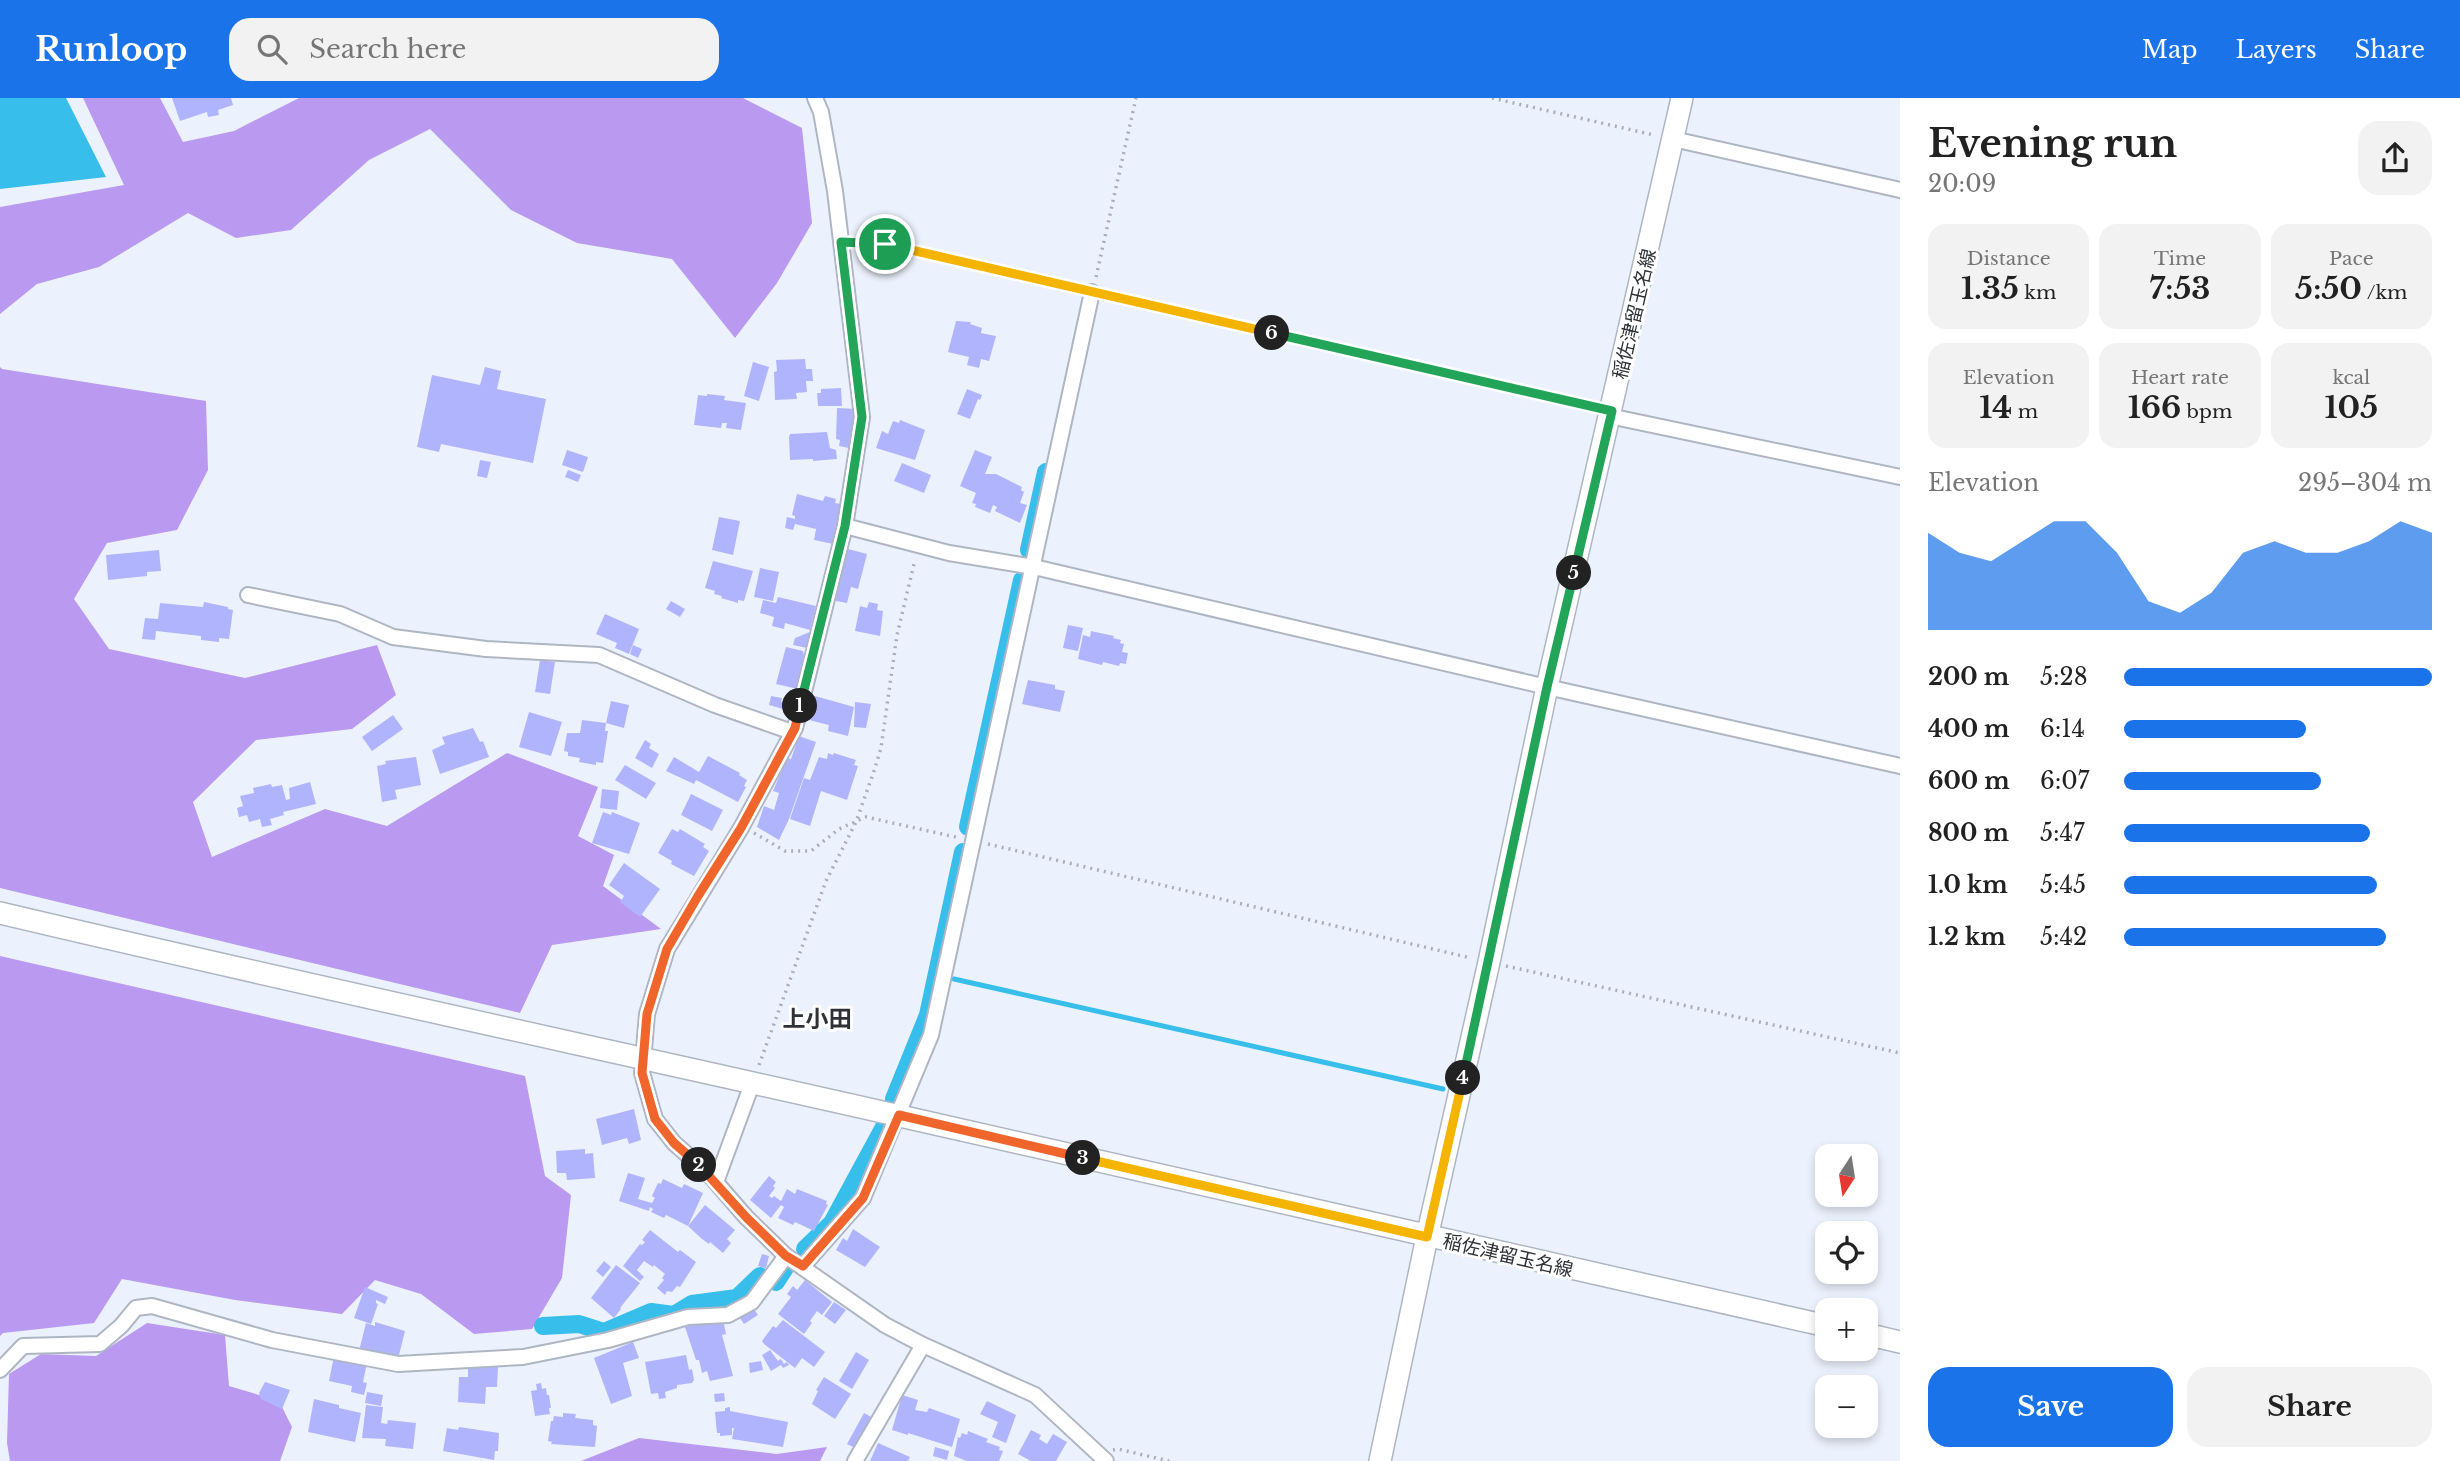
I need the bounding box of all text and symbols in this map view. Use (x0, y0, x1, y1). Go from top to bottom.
search box (229, 18, 719, 81)
text: Runloop (35, 29, 187, 70)
icon: search (253, 30, 291, 68)
text: Search here (309, 33, 466, 65)
text: Map (2142, 35, 2198, 64)
text: Layers (2236, 35, 2317, 64)
text: Share (2355, 35, 2425, 64)
text: Evening run (1928, 120, 2177, 167)
button: share (2358, 121, 2432, 195)
text: 20:09 (1928, 170, 1996, 198)
pin (855, 214, 915, 274)
icon: arrive (866, 225, 904, 263)
street label: 稲佐津留玉名線 (1608, 247, 1661, 382)
text: Distance (1967, 247, 2051, 270)
text: Time (2154, 247, 2206, 270)
text: Pace (2329, 247, 2374, 270)
text: 1.35 (1961, 270, 2019, 307)
text: 7:53 (2150, 270, 2210, 307)
text: 5:50 (2295, 270, 2362, 307)
text: km (2019, 281, 2056, 304)
text: /km (2362, 281, 2408, 304)
pin: 6 (1254, 316, 1290, 350)
text: 6 (1265, 321, 1278, 344)
text: Elevation (1963, 366, 2055, 389)
text: Heart rate (2131, 366, 2229, 389)
text: kcal (2332, 366, 2370, 389)
text: 14 (1979, 389, 2012, 426)
text: 166 (2128, 389, 2181, 426)
text: 105 (2325, 389, 2378, 426)
text: m (2012, 400, 2038, 423)
text: bpm (2181, 400, 2232, 423)
text: Elevation (1928, 469, 2039, 497)
text: 295–304 m (2298, 469, 2432, 497)
pin: 5 (1556, 556, 1592, 590)
text: 5 (1568, 561, 1579, 584)
text: 200 m (1928, 663, 2009, 691)
text: 5:28 (2040, 663, 2088, 691)
pin: 1 (782, 688, 818, 724)
text: 1 (795, 694, 804, 717)
text: 400 m (1928, 715, 2010, 743)
text: 6:14 (2040, 715, 2085, 743)
text: 600 m (1928, 767, 2010, 795)
text: 6:07 (2040, 767, 2089, 795)
text: 800 m (1928, 819, 2009, 847)
text: 5:47 (2040, 819, 2085, 847)
text: 1.0 km (1928, 871, 2008, 899)
text: 5:45 (2040, 871, 2086, 899)
text: 1.2 km (1928, 923, 2006, 951)
text: 5:42 (2040, 923, 2087, 951)
district label: 上小田 (783, 1005, 852, 1033)
pin: 4 (1446, 1060, 1480, 1096)
text: 4 (1456, 1066, 1469, 1089)
pin: 3 (1066, 1140, 1100, 1176)
north arrow (1815, 1144, 1878, 1208)
map controls (1815, 1144, 1878, 1438)
text: 3 (1076, 1146, 1089, 1169)
pin: 2 (682, 1148, 716, 1182)
text: 2 (692, 1153, 705, 1176)
button: locate (1815, 1221, 1878, 1284)
street label: 稲佐津留玉名線 (1440, 1229, 1575, 1282)
button: + (1815, 1298, 1878, 1361)
button: Save (1928, 1367, 2173, 1447)
button: Share (2187, 1367, 2432, 1447)
button: − (1815, 1375, 1878, 1438)

